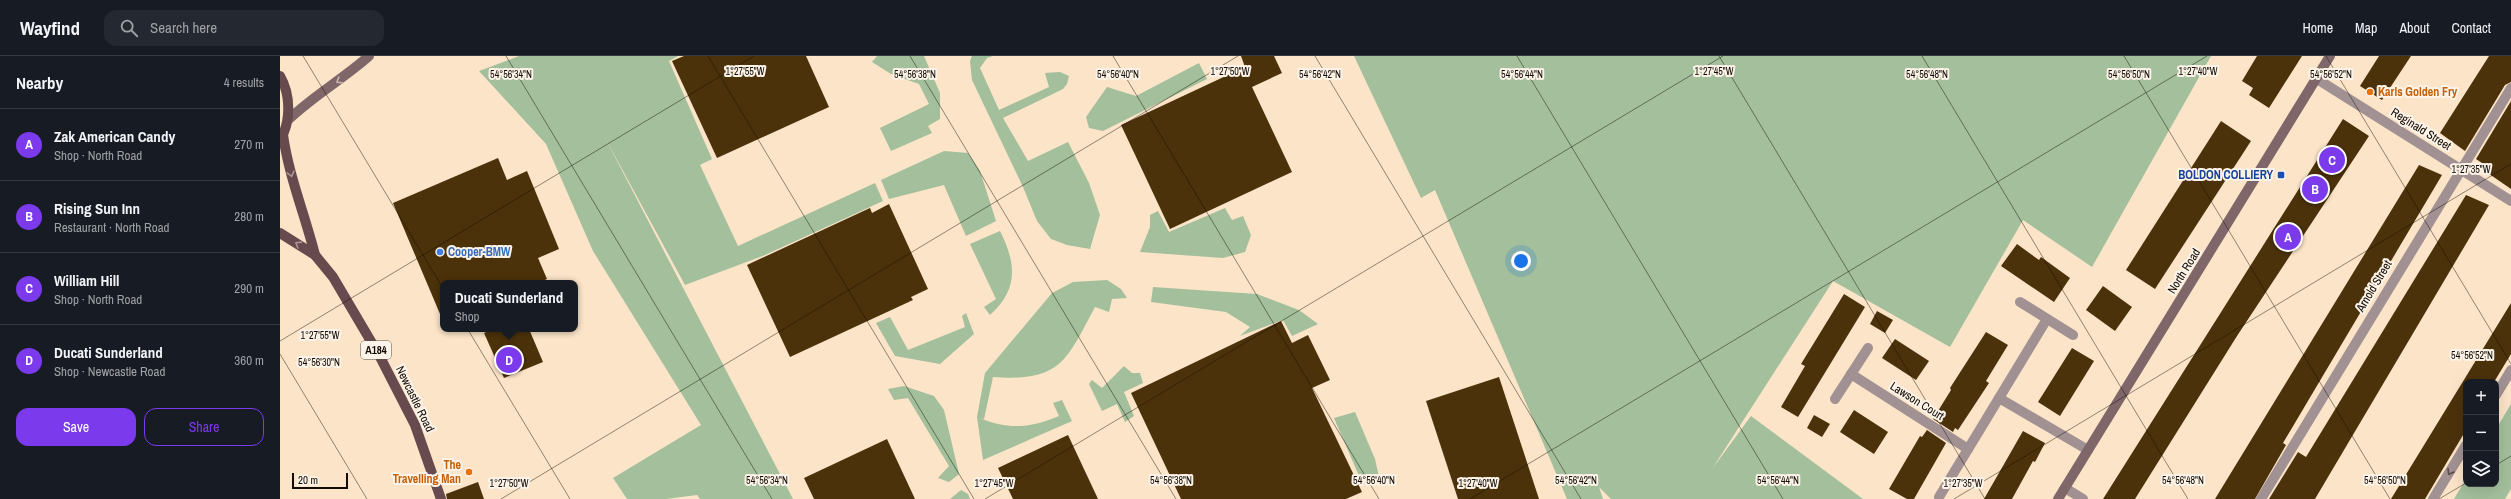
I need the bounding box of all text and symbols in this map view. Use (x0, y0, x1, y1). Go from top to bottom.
search box (104, 10, 384, 46)
text: Wayfind (20, 15, 80, 41)
icon: search (118, 17, 140, 39)
text: Search here (150, 17, 217, 38)
text: Home (2302, 19, 2333, 37)
text: Map (2355, 19, 2377, 37)
text: About (2399, 19, 2429, 37)
text: Contact (2451, 19, 2491, 37)
text: 1°27'55"W (725, 65, 765, 78)
text: 1°27'50"W (1210, 65, 1250, 78)
text: 1°27'45"W (1694, 65, 1734, 78)
text: 1°27'40"W (2178, 65, 2218, 78)
text: 54°56'34"N (490, 68, 532, 81)
text: 54°56'38"N (894, 68, 936, 81)
text: 54°56'40"N (1097, 68, 1139, 81)
text: 54°56'42"N (1299, 68, 1341, 81)
text: 54°56'44"N (1501, 68, 1543, 81)
text: 54°56'48"N (1906, 68, 1948, 81)
text: 54°56'50"N (2108, 68, 2150, 81)
text: 54°56'52"N (2310, 68, 2352, 81)
text: Nearby (16, 71, 63, 94)
text: 4 results (224, 74, 264, 91)
one-way arrow (336, 76, 343, 84)
place label: Karls Golden Fry (2378, 84, 2458, 100)
marker: Karls Golden Fry (2365, 87, 2375, 97)
street label: Reginald Street (2388, 104, 2454, 154)
text: Zak American Candy (54, 126, 175, 147)
text: A (25, 136, 33, 153)
text: 270 m (234, 136, 264, 153)
pin: C (2319, 145, 2345, 175)
text: Shop · North Road (54, 147, 142, 164)
text: 1°27'35"W (2451, 163, 2491, 176)
place label: BOLDON COLLIERY (2178, 167, 2273, 183)
one-way arrow (286, 170, 294, 177)
marker: BOLDON COLLIERY (2276, 170, 2286, 180)
pin: B (2302, 174, 2328, 204)
text: Rising Sun Inn (54, 198, 140, 219)
text: B (25, 208, 33, 225)
text: 280 m (234, 208, 264, 225)
text: Restaurant · North Road (54, 219, 170, 236)
pin: A (2275, 222, 2301, 252)
one-way arrow (295, 242, 302, 249)
place label: Cooper-BMW (448, 244, 511, 260)
street label: North Road (2164, 245, 2204, 297)
marker: Cooper-BMW (435, 247, 445, 257)
your location (1511, 251, 1531, 271)
street label: Arnold Street (2352, 257, 2396, 316)
text: William Hill (54, 270, 120, 291)
text: C (25, 280, 33, 297)
text: 290 m (234, 280, 264, 297)
popup (440, 280, 578, 332)
text: Ducati Sunderland (455, 287, 563, 308)
text: Shop · North Road (54, 291, 142, 308)
text: Shop (455, 308, 480, 325)
text: 1°27'55"W (300, 329, 340, 342)
road number: A184 (361, 341, 391, 359)
text: Ducati Sunderland (54, 342, 163, 363)
pin: D (496, 345, 522, 375)
text: 54°56'52"N (2451, 349, 2493, 362)
text: D (25, 352, 33, 369)
text: 360 m (234, 352, 264, 369)
text: 54°56'30"N (298, 356, 340, 369)
text: Shop · Newcastle Road (54, 363, 165, 380)
street label: Newcastle Road (392, 363, 438, 435)
street label: Lawson Court (1887, 378, 1947, 424)
map controls (2463, 379, 2499, 487)
button: + (2463, 379, 2499, 415)
button: Save (16, 408, 136, 446)
button: Share (144, 408, 264, 446)
button: − (2463, 415, 2499, 451)
button: layers (2463, 451, 2499, 487)
place label: The Travelling Man (393, 457, 462, 487)
marker: The Travelling Man (464, 467, 474, 477)
one-way arrow (2447, 468, 2454, 475)
scale bar (292, 471, 348, 490)
text: 20 m (298, 473, 318, 487)
text: 54°56'34"N (746, 474, 788, 487)
text: 54°56'38"N (1150, 474, 1192, 487)
text: 54°56'40"N (1353, 474, 1395, 487)
text: 54°56'42"N (1555, 474, 1597, 487)
text: 54°56'44"N (1757, 474, 1799, 487)
text: 54°56'48"N (2162, 474, 2204, 487)
text: 54°56'50"N (2364, 474, 2406, 487)
text: 1°27'50"W (489, 477, 529, 490)
text: 1°27'45"W (974, 477, 1014, 490)
text: 1°27'40"W (1458, 477, 1498, 490)
text: 1°27'35"W (1943, 477, 1983, 490)

